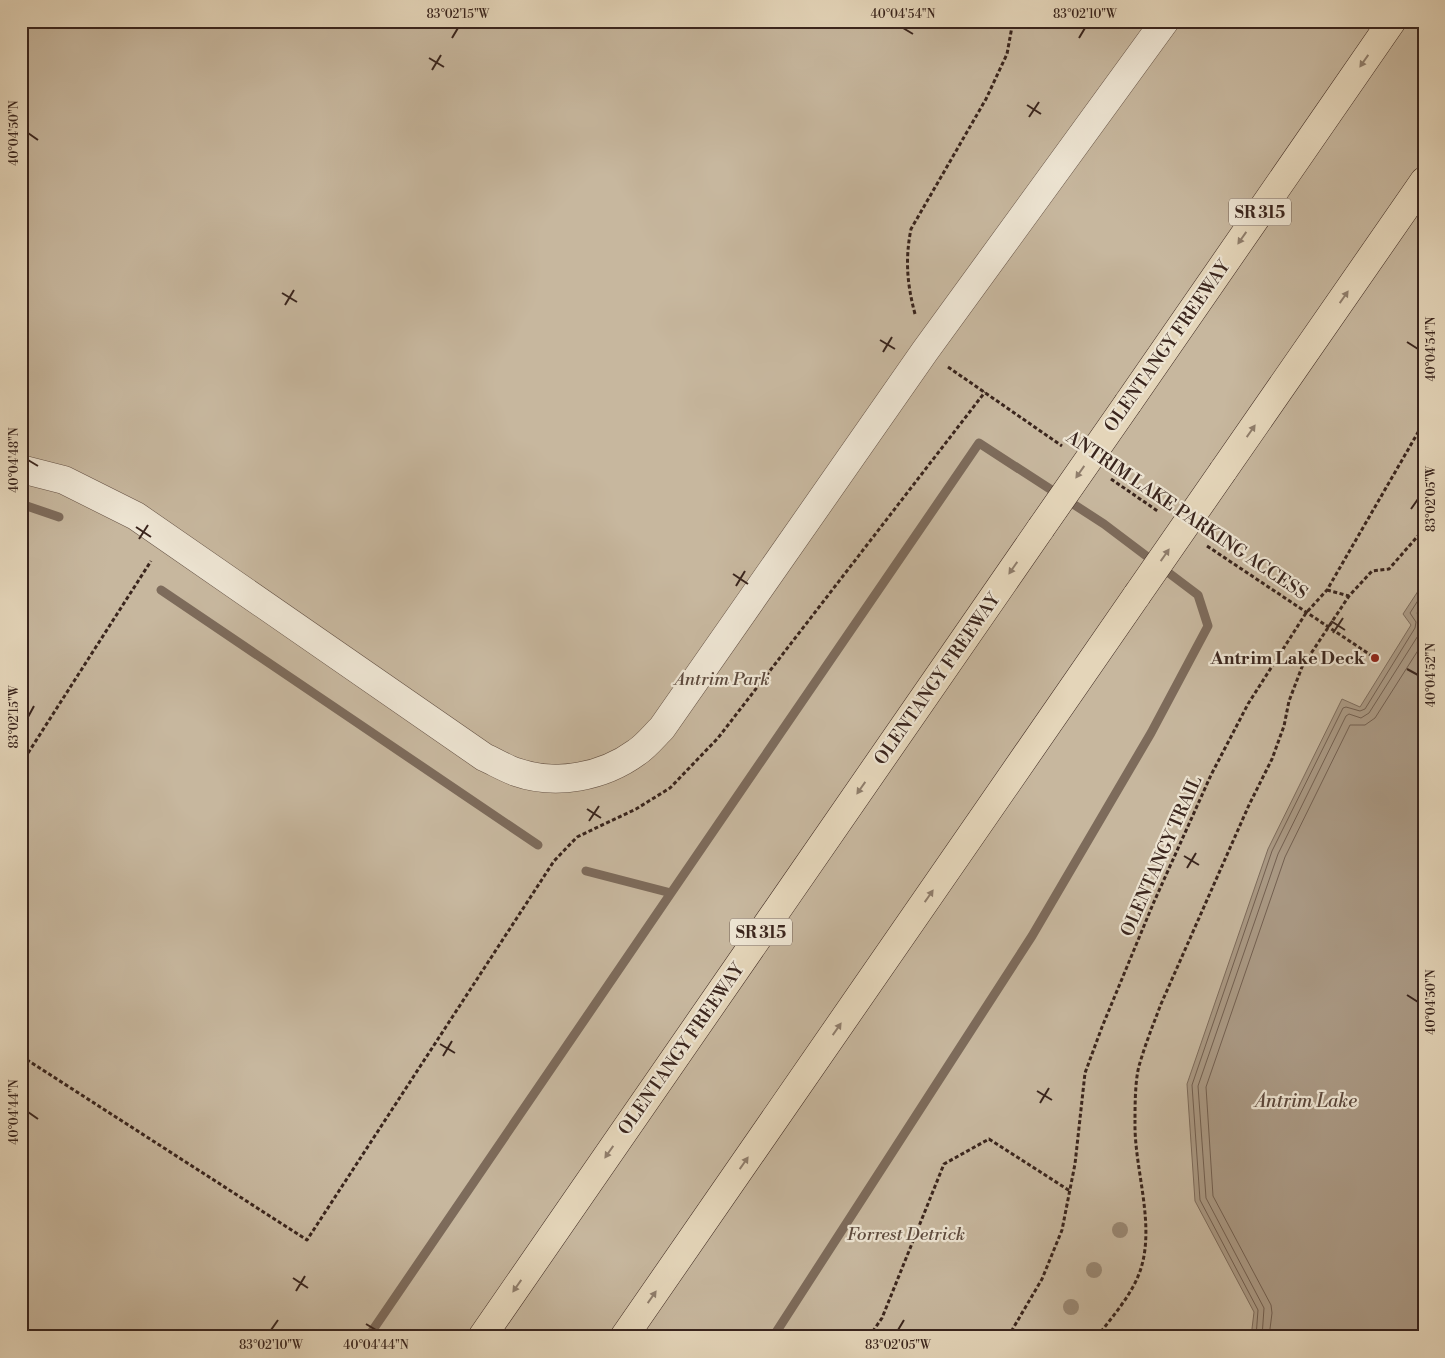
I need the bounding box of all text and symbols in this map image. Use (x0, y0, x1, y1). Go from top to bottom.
text: 83°02'15"W (426, 7, 491, 22)
text: 40°04'54"N (871, 7, 936, 22)
text: 83°02'10"W (1053, 7, 1118, 22)
one-way arrow (1359, 55, 1369, 68)
text: 40°04'50"N (7, 100, 22, 166)
road number: SR 315 (1229, 198, 1291, 226)
one-way arrow (1237, 231, 1247, 245)
street label: OLENTANGY FREEWAY (1099, 255, 1236, 437)
one-way arrow (1339, 290, 1349, 304)
text: 40°04'54"N (1424, 316, 1439, 381)
one-way arrow (1246, 424, 1256, 438)
street label: ANTRIM LAKE PARKING ACCESS (1061, 425, 1312, 605)
text: 40°04'48"N (7, 427, 22, 493)
one-way arrow (1075, 465, 1085, 478)
text: 83°02'05"W (1424, 465, 1439, 532)
one-way arrow (1160, 549, 1170, 562)
one-way arrow (1008, 561, 1018, 575)
street label: OLENTANGY FREEWAY (869, 588, 1006, 770)
text: 40°04'52"N (1424, 643, 1439, 707)
place label: Antrim Lake Deck (1210, 647, 1366, 670)
marker: Antrim Lake Deck (1369, 652, 1381, 664)
park label: Antrim Park (672, 668, 770, 691)
text: 83°02'15"W (7, 684, 22, 749)
street label: OLENTANGY TRAIL (1116, 772, 1207, 940)
one-way arrow (856, 781, 866, 795)
one-way arrow (924, 889, 934, 903)
road number: SR 315 (730, 919, 792, 946)
street label: OLENTANGY FREEWAY (613, 958, 750, 1140)
text: 40°04'50"N (1424, 969, 1439, 1035)
one-way arrow (832, 1023, 842, 1036)
text: 40°04'44"N (7, 1079, 22, 1145)
water label: Antrim Lake (1253, 1089, 1357, 1113)
one-way arrow (604, 1145, 614, 1159)
one-way arrow (739, 1156, 749, 1170)
park label: Forrest Detrick (847, 1223, 965, 1246)
one-way arrow (512, 1279, 522, 1292)
one-way arrow (647, 1290, 657, 1303)
text: 83°02'10"W (239, 1338, 304, 1353)
text: 40°04'44"N (343, 1338, 409, 1353)
text: 83°02'05"W (865, 1338, 932, 1353)

